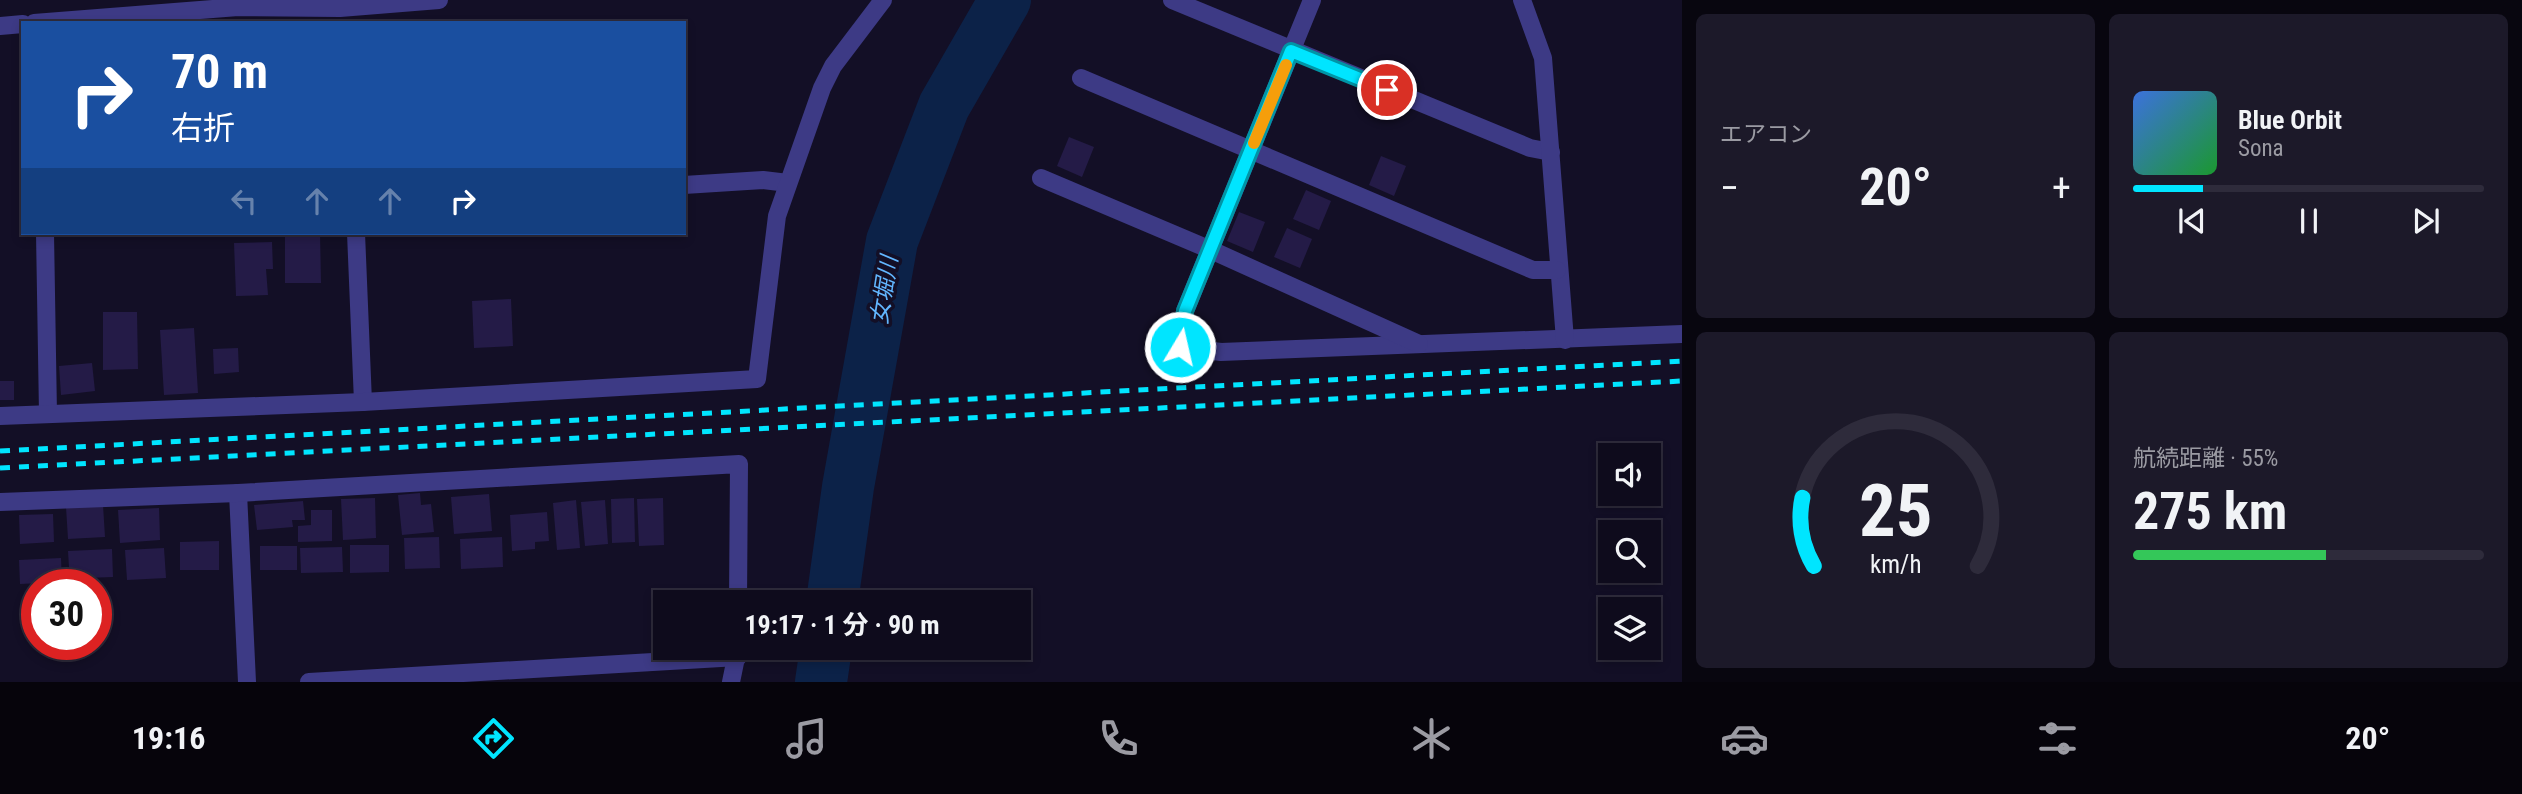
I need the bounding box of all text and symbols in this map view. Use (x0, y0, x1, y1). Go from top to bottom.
text: 70 m (171, 43, 268, 100)
icon: right (56, 49, 147, 140)
pin (1357, 60, 1417, 120)
icon: arrive (1368, 71, 1406, 109)
text: Blue Orbit (2238, 105, 2342, 135)
text: 右折 (171, 109, 235, 147)
text: エアコン (1720, 121, 1812, 148)
text: Sona (2238, 135, 2284, 162)
text: 20° (1859, 157, 1932, 218)
text: − (1720, 166, 1739, 210)
text: + (2052, 166, 2071, 210)
icon: left (225, 182, 263, 220)
icon: ahead (298, 182, 336, 220)
icon: ahead (371, 182, 409, 220)
icon: right (444, 182, 482, 220)
icon: previous (2173, 202, 2211, 240)
icon: pause (2290, 202, 2328, 240)
icon: next (2407, 202, 2445, 240)
water label: 女堀川 (866, 251, 904, 326)
position arrow (1143, 310, 1217, 384)
map controls (1598, 443, 1661, 660)
button: sound (1598, 443, 1661, 506)
text: 航続距離 · 55% (2133, 445, 2278, 472)
text: 25 (1859, 468, 1932, 554)
text: 275 km (2133, 481, 2287, 542)
button: search (1598, 520, 1661, 583)
text: km/h (1870, 550, 1921, 579)
speed limit sign: 30 (21, 569, 112, 660)
button: layers (1598, 597, 1661, 660)
text: 19:17 · 1 分 · 90 m (744, 610, 940, 640)
icon: directions (469, 714, 518, 763)
icon: music (782, 714, 831, 763)
icon: phone (1094, 714, 1143, 763)
icon: climate (1407, 714, 1456, 763)
icon: car (1720, 714, 1769, 763)
icon: filters (2033, 714, 2082, 763)
text: 19:16 (132, 719, 205, 757)
text: 20° (2345, 719, 2390, 757)

